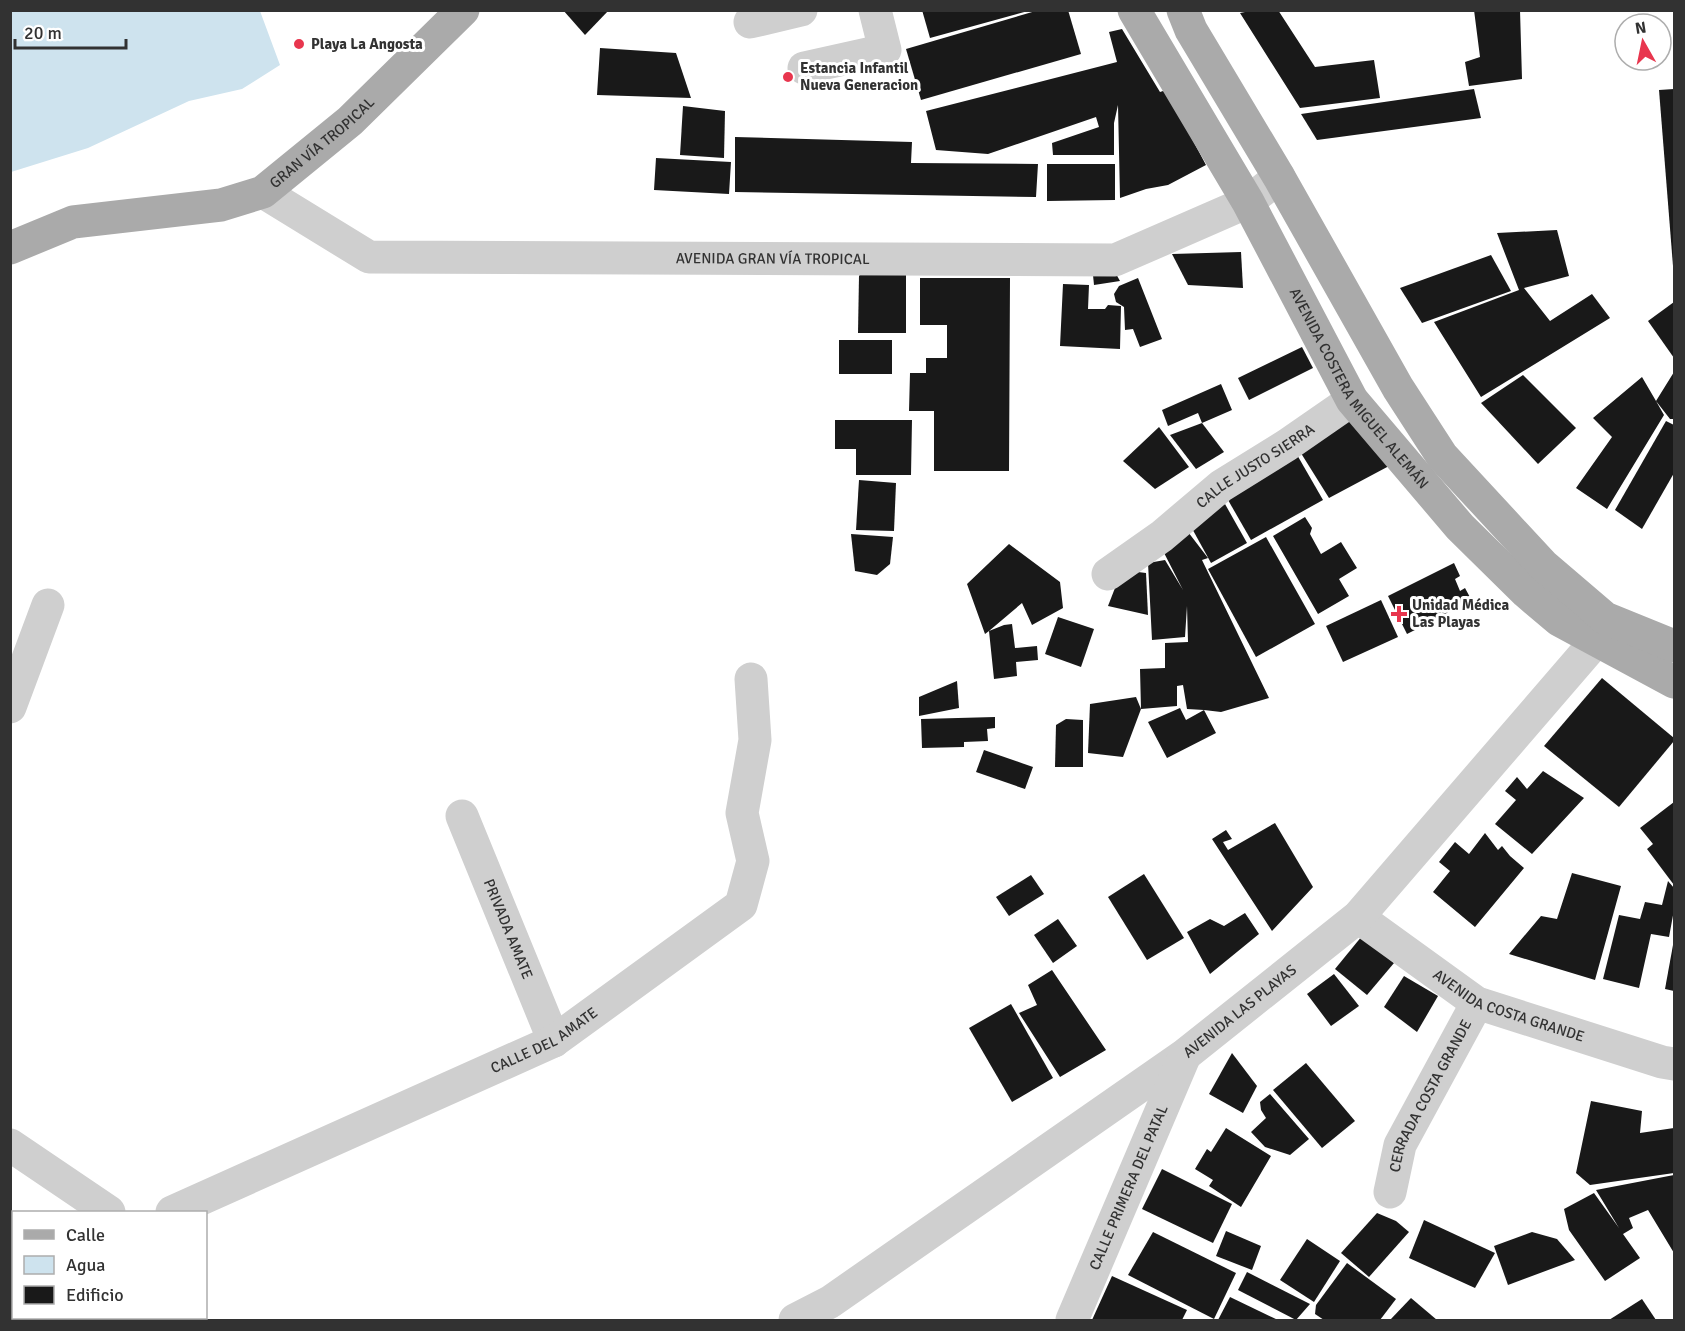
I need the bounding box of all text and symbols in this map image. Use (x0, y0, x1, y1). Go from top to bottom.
scale bar (15, 12, 126, 50)
north arrow (1613, 12, 1673, 72)
text: N (1634, 17, 1648, 39)
text: 20 m (24, 22, 62, 44)
place label: Playa La Angosta (311, 35, 423, 53)
marker: Playa La Angosta (292, 37, 306, 51)
place label: Estancia Infantil Nueva Generacion (800, 59, 918, 94)
marker: Estancia Infantil Nueva Generacion (781, 70, 795, 84)
street label: GRAN VÍA TROPICAL (266, 93, 378, 192)
street label: AVENIDA GRAN VÍA TROPICAL (676, 249, 870, 268)
street label: AVENIDA COSTERA MIGUEL ALEMÁN (1286, 285, 1432, 492)
street label: CALLE JUSTO SIERRA (1192, 420, 1318, 512)
place label: Unidad Médica Las Playas (1412, 596, 1509, 631)
marker: Unidad Médica Las Playas (1390, 605, 1408, 623)
street label: PRIVADA AMATE (480, 876, 537, 982)
street label: AVENIDA LAS PLAYAS (1180, 961, 1300, 1062)
street label: AVENIDA COSTA GRANDE (1430, 965, 1587, 1046)
street label: CALLE DEL AMATE (488, 1003, 601, 1077)
street label: CERRADA COSTA GRANDE (1385, 1016, 1475, 1174)
street label: CALLE PRIMERA DEL PATAL (1085, 1102, 1172, 1273)
legend (12, 1211, 207, 1319)
text: Calle (66, 1224, 105, 1246)
text: Agua (66, 1254, 105, 1276)
text: Edificio (66, 1284, 124, 1306)

